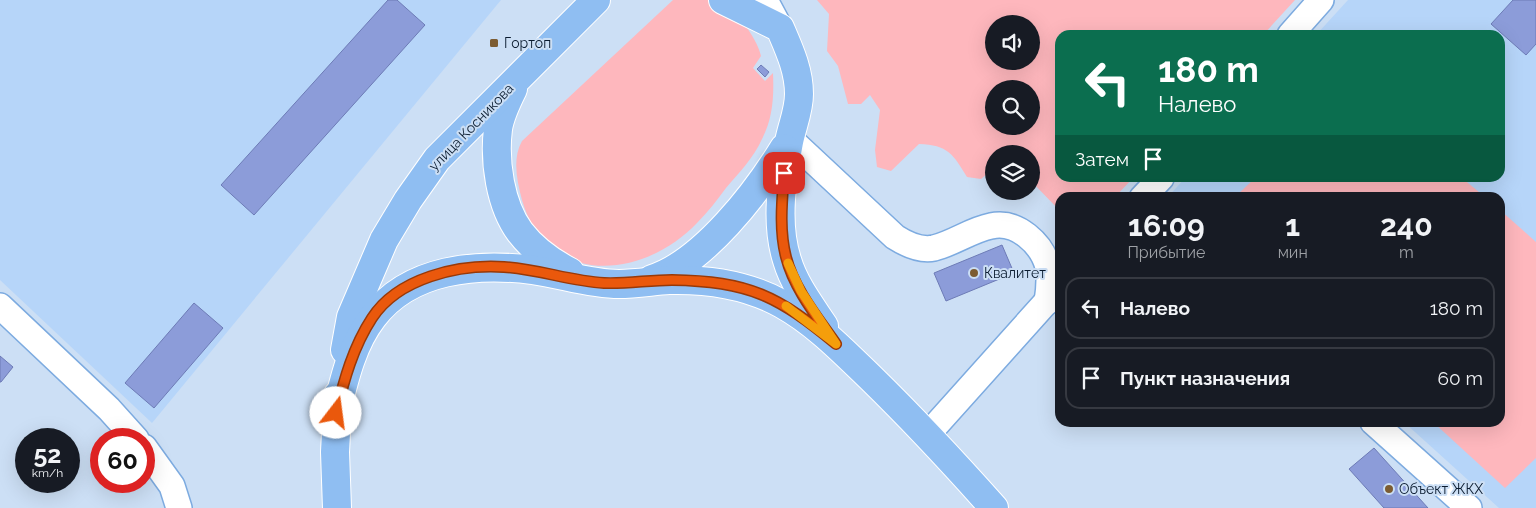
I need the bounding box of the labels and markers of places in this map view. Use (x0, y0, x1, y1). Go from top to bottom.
place label: Гортоп (504, 35, 551, 51)
marker: Гортоп (488, 37, 500, 49)
pin (763, 152, 805, 194)
place label: Квалитет (984, 265, 1046, 281)
marker: Квалитет (968, 267, 980, 279)
place label: Объект ЖКХ (1399, 481, 1483, 497)
marker: Объект ЖКХ (1383, 483, 1395, 495)

